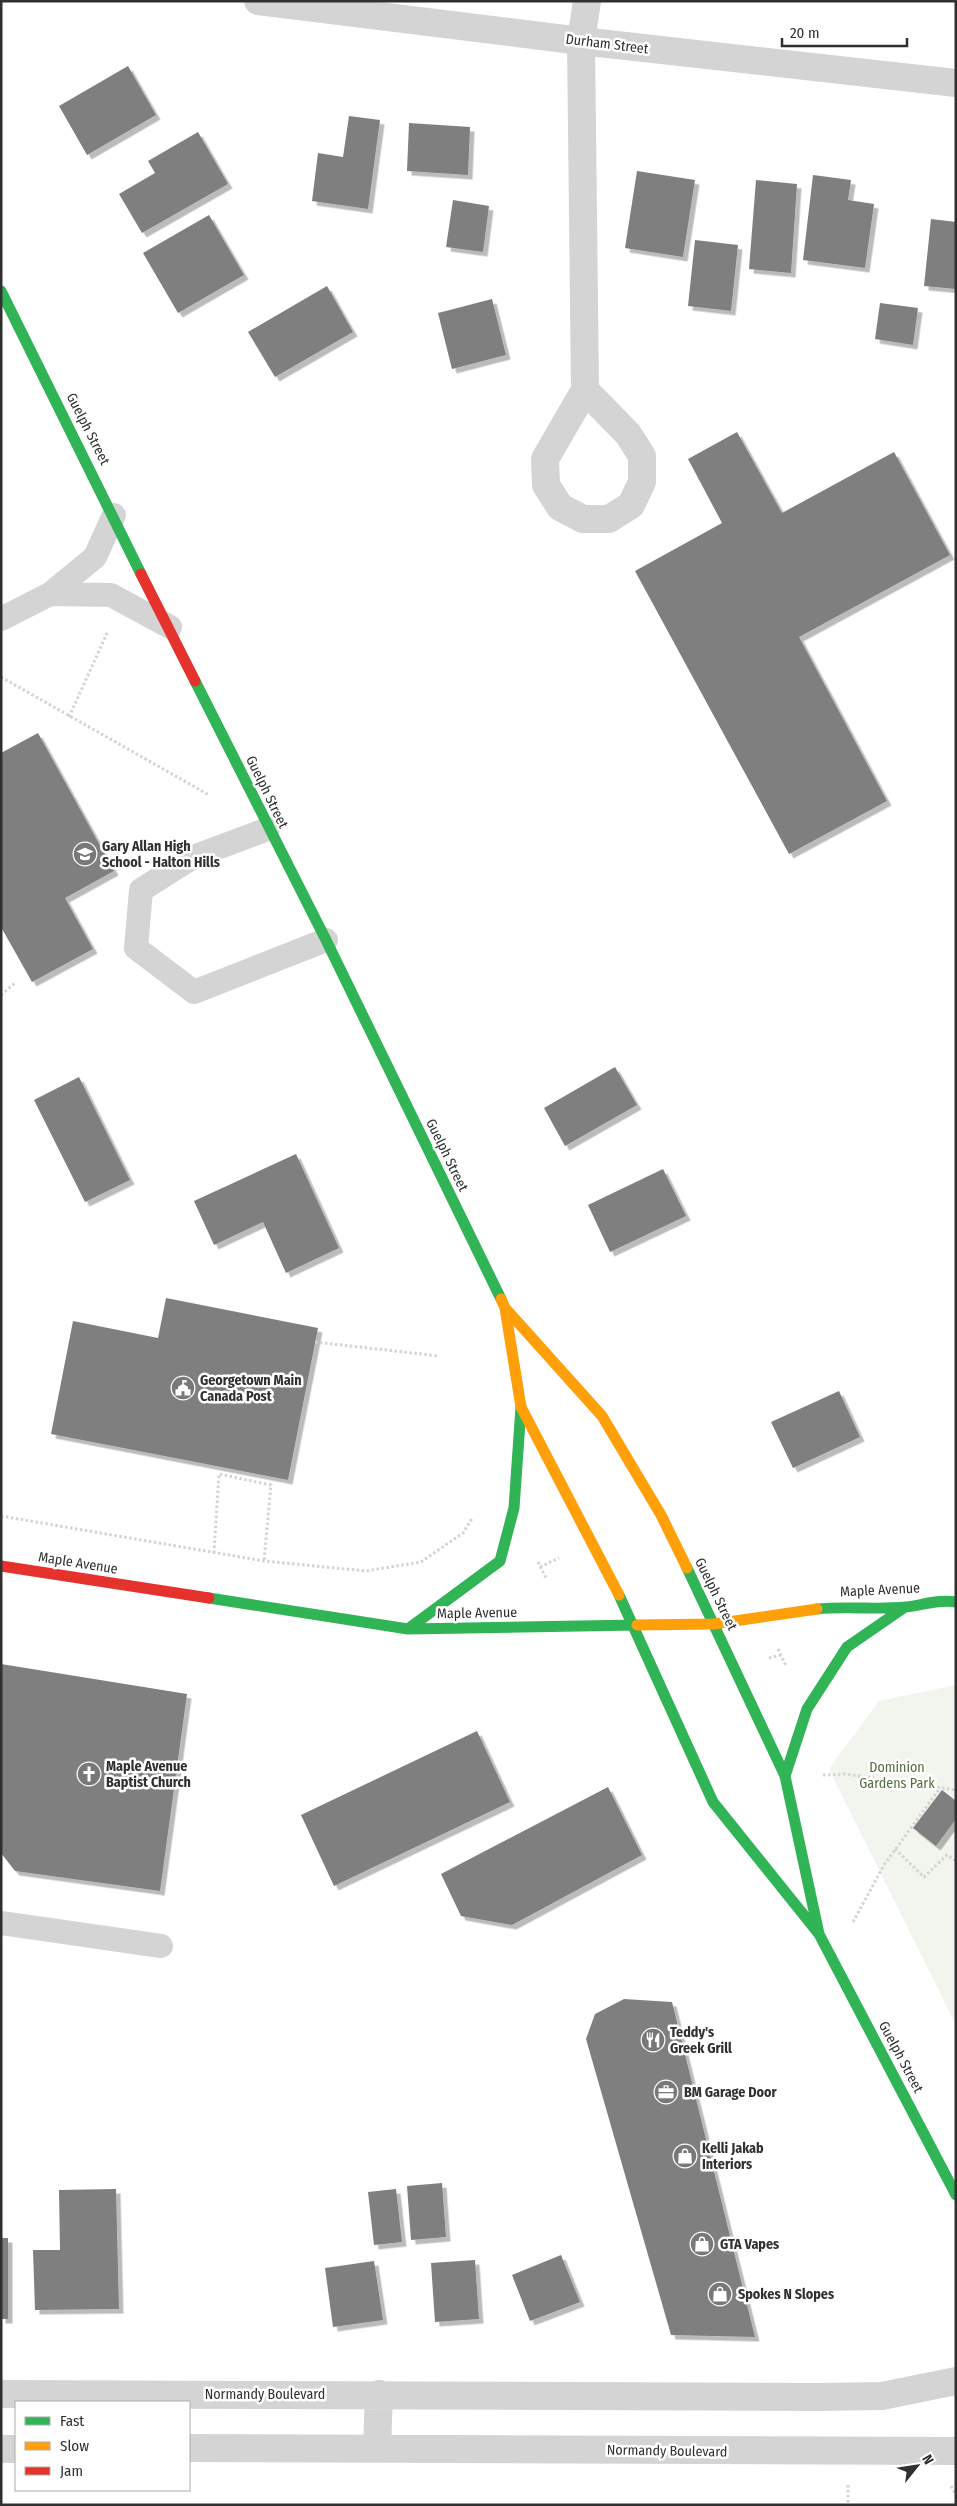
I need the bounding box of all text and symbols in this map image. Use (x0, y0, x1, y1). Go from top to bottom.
scale bar (782, 15, 907, 47)
text: 20 m (790, 24, 820, 42)
street label: Durham Street (565, 31, 650, 58)
street label: Guelph Street (63, 390, 114, 468)
street label: Guelph Street (242, 753, 292, 831)
place label: Gary Allan High School - Halton Hills (102, 838, 220, 871)
school or university icon: Gary Allan High School - Halton Hills (72, 841, 98, 867)
street label: Guelph Street (422, 1116, 472, 1194)
place label: Georgetown Main Canada Post (200, 1372, 302, 1405)
public building icon: Georgetown Main Canada Post (170, 1375, 196, 1401)
street label: Maple Avenue (37, 1548, 119, 1578)
street label: Guelph Street (691, 1555, 741, 1633)
street label: Maple Avenue (840, 1579, 921, 1601)
street label: Maple Avenue (437, 1604, 517, 1622)
place label: Maple Avenue Baptist Church (106, 1758, 191, 1791)
park label: Dominion Gardens Park (859, 1759, 935, 1792)
church icon: Maple Avenue Baptist Church (76, 1761, 102, 1787)
street label: Guelph Street (875, 2018, 927, 2096)
place label: Teddy's Greek Grill (670, 2024, 732, 2057)
restaurant icon: Teddy's Greek Grill (640, 2027, 666, 2053)
office icon: BM Garage Door (653, 2079, 679, 2105)
place label: BM Garage Door (684, 2084, 778, 2101)
place label: Kelli Jakab Interiors (702, 2140, 764, 2173)
shop icon: Kelli Jakab Interiors (672, 2143, 698, 2169)
shop icon: GTA Vapes (689, 2231, 715, 2257)
place label: GTA Vapes (720, 2236, 779, 2253)
shop icon: Spokes N Slopes (707, 2281, 733, 2307)
place label: Spokes N Slopes (738, 2286, 834, 2303)
street label: Normandy Boulevard (205, 2386, 325, 2403)
legend (15, 2401, 190, 2491)
text: Fast (60, 2412, 84, 2430)
text: Slow (60, 2437, 89, 2455)
street label: Normandy Boulevard (607, 2441, 727, 2461)
north arrow (892, 2441, 942, 2491)
text: N (918, 2452, 937, 2468)
text: Jam (60, 2462, 83, 2480)

